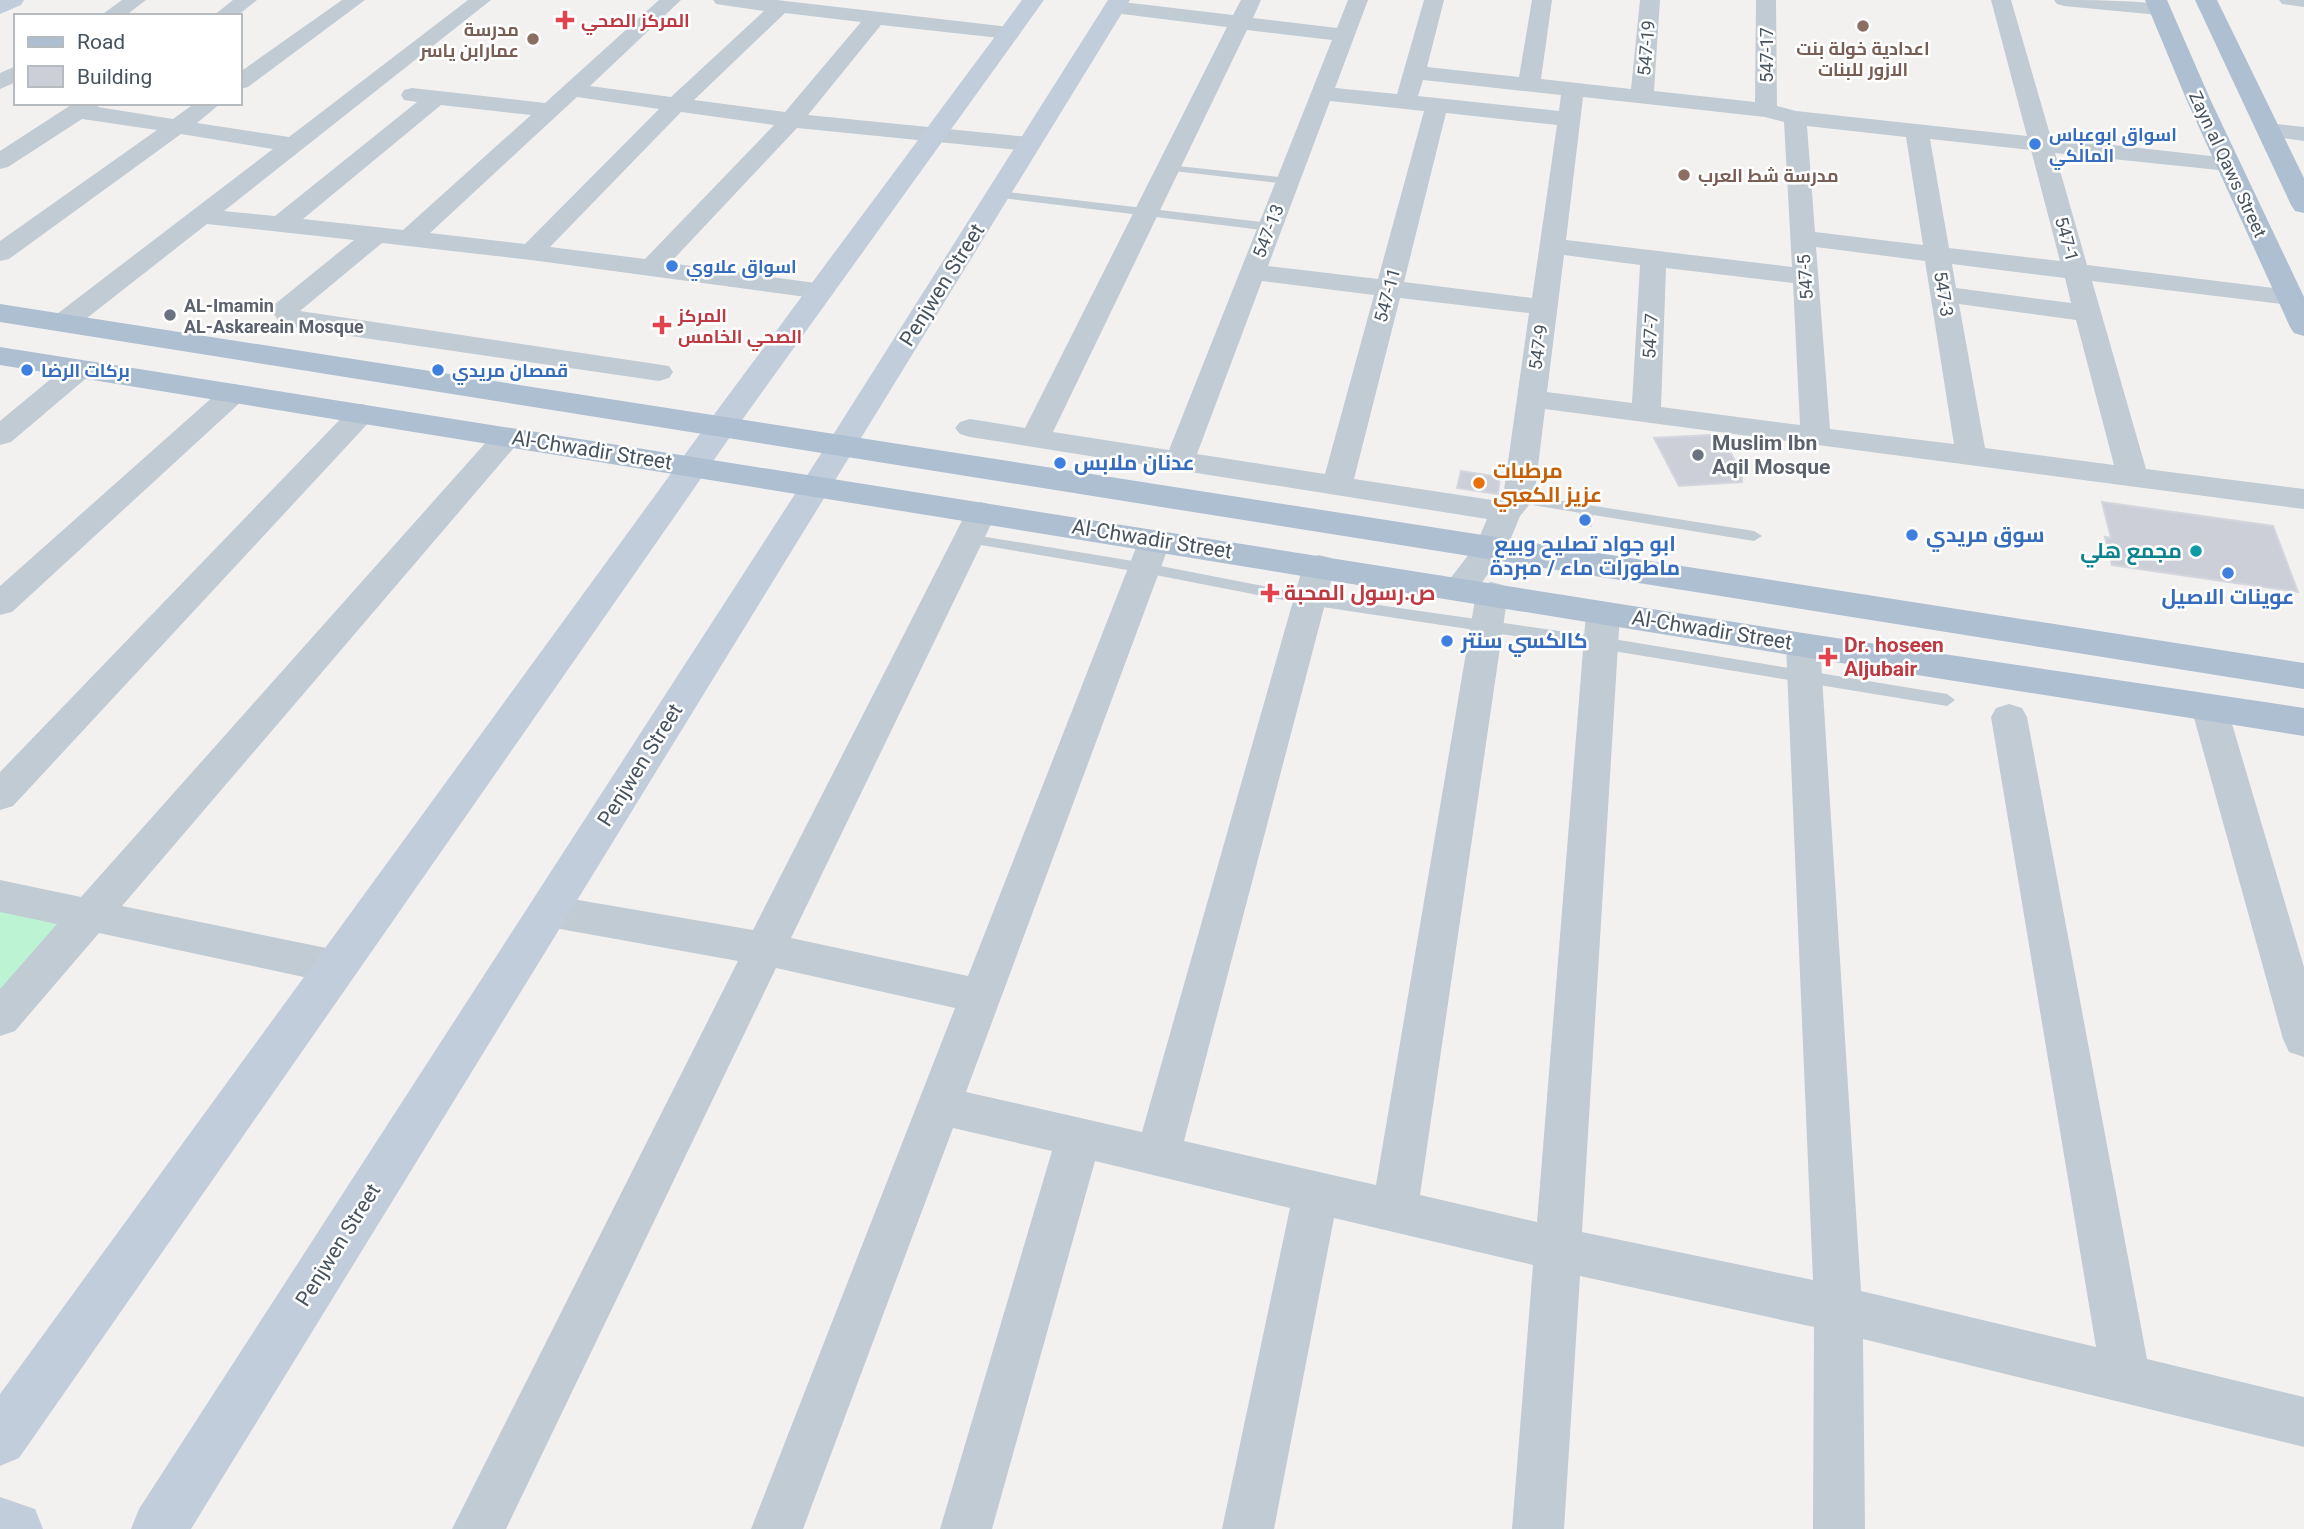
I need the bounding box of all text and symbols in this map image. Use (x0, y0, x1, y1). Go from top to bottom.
marker: المركز الصحي (555, 10, 575, 30)
place label: المركز الصحي (581, 10, 690, 36)
legend (14, 14, 242, 105)
marker: اعدادية خولة بنت الازور للبنات (1855, 18, 1871, 34)
place label: مدرسة عمارابن ياسر (419, 19, 519, 62)
street label: 547-19 (1633, 19, 1659, 77)
street label: 547-17 (1756, 27, 1777, 83)
text: Road (77, 30, 125, 54)
marker: مدرسة عمارابن ياسر (525, 31, 541, 47)
place label: اعدادية خولة بنت الازور للبنات (1796, 38, 1930, 81)
text: Building (77, 65, 152, 89)
street label: Zayn al Qaws Street (2185, 88, 2271, 241)
place label: اسواق ابوعباس المالكي (2049, 124, 2177, 171)
marker: اسواق ابوعباس المالكي (2027, 136, 2043, 152)
place label: مدرسة شط العرب (1698, 165, 1839, 187)
marker: مدرسة شط العرب (1676, 167, 1692, 183)
street label: 547-13 (1248, 201, 1288, 261)
street label: 547-1 (2051, 214, 2083, 264)
street label: Penjwen Street (895, 219, 989, 351)
street label: 547-5 (1793, 254, 1817, 300)
place label: اسواق علاوي (686, 256, 797, 281)
marker: اسواق علاوي (664, 258, 680, 274)
street label: 547-11 (1370, 265, 1404, 325)
street label: 547-3 (1930, 270, 1958, 318)
place label: AL-Imamin AL-Askareain Mosque (184, 295, 364, 337)
place label: المركز الصحي الخامس (677, 305, 802, 352)
marker: AL-Imamin AL-Askareain Mosque (162, 307, 178, 323)
street label: 547-7 (1638, 313, 1662, 359)
marker: المركز الصحي الخامس (652, 315, 672, 335)
street label: 547-9 (1524, 323, 1552, 371)
place label: بركات الرضا (41, 360, 130, 382)
place label: قمصان مريدي (452, 360, 568, 385)
marker: بركات الرضا (19, 362, 35, 378)
marker: قمصان مريدي (430, 362, 446, 378)
street label: Al-Chwadir Street (510, 425, 674, 475)
place label: Muslim Ibn Aqil Mosque (1712, 431, 1830, 479)
marker: Muslim Ibn Aqil Mosque (1690, 447, 1706, 463)
place label: عدنان ملابس (1074, 451, 1195, 475)
marker: عدنان ملابس (1052, 455, 1068, 471)
place label: مرطبات عزيز الكعبي (1493, 459, 1602, 512)
marker: مرطبات عزيز الكعبي (1471, 475, 1487, 491)
marker: ابو جواد تصليح وبيع ماطورات ماء / مبردة (1577, 512, 1593, 528)
street label: Al-Chwadir Street (1070, 514, 1234, 564)
place label: سوق مريدي (1926, 523, 2044, 552)
marker: سوق مريدي (1904, 527, 1920, 543)
place label: ابو جواد تصليح وبيع ماطورات ماء / مبردة (1490, 532, 1680, 581)
place label: مجمع هلي (2080, 539, 2182, 568)
marker: مجمع هلي (2188, 543, 2204, 559)
marker: عوينات الاصيل (2220, 565, 2236, 581)
place label: ص.رسول المحبة (1284, 581, 1436, 606)
marker: ص.رسول المحبة (1262, 585, 1278, 601)
place label: عوينات الاصيل (2162, 585, 2294, 610)
street label: Al-Chwadir Street (1630, 605, 1794, 655)
place label: كالكسي سنتر (1460, 629, 1588, 657)
marker: كالكسي سنتر (1439, 633, 1455, 649)
place label: Dr. hoseen Aljubair (1844, 633, 1944, 681)
marker: Dr. hoseen Aljubair (1818, 647, 1838, 667)
street label: Penjwen Street (593, 699, 687, 831)
street label: Penjwen Street (291, 1179, 385, 1311)

